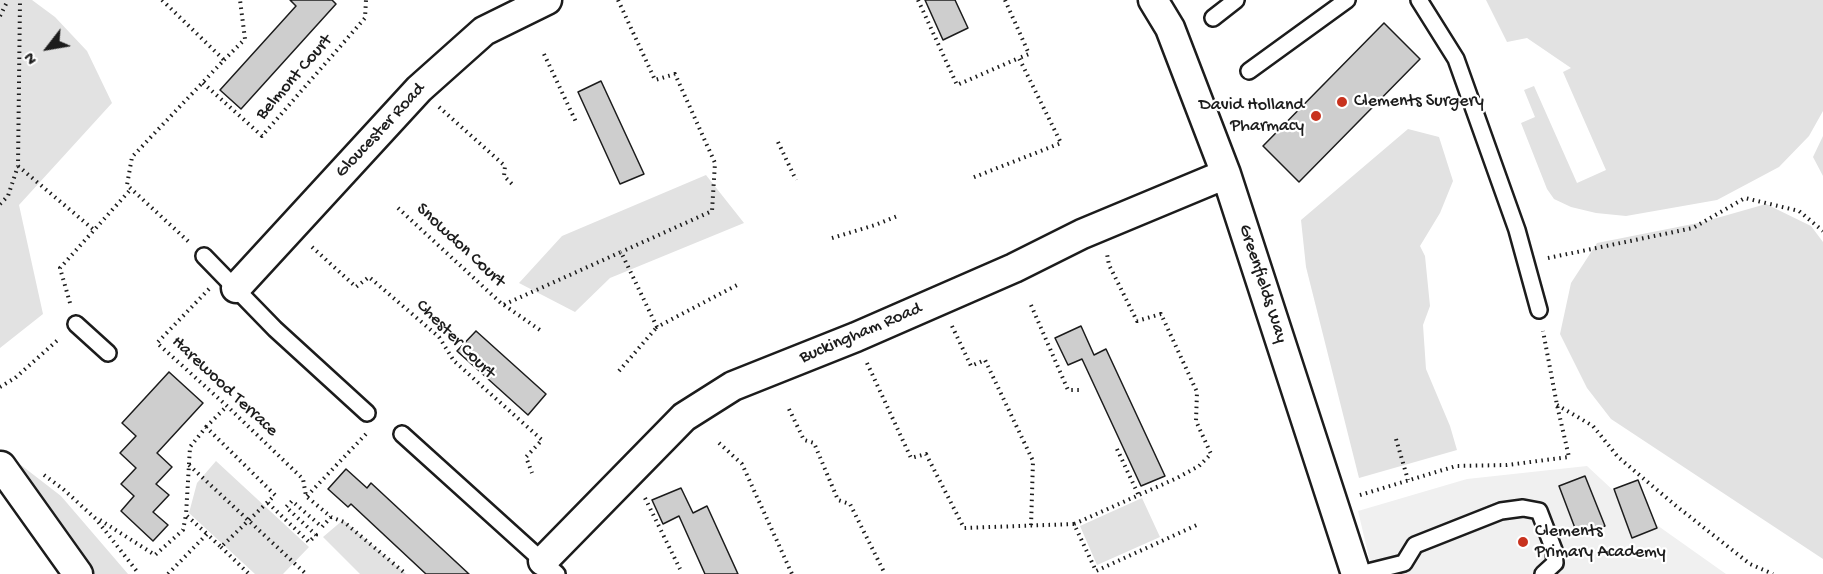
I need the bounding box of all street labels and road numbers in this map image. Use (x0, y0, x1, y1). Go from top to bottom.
street label: Belmont Court (252, 31, 338, 125)
street label: Gloucester Road (332, 79, 430, 183)
street label: Snowdon Court (411, 199, 509, 293)
street label: Greenfields Way (1233, 222, 1291, 346)
street label: Chester Court (411, 296, 499, 384)
street label: Buckingham Road (797, 299, 925, 369)
street label: Harewood Terrace (166, 332, 282, 442)

